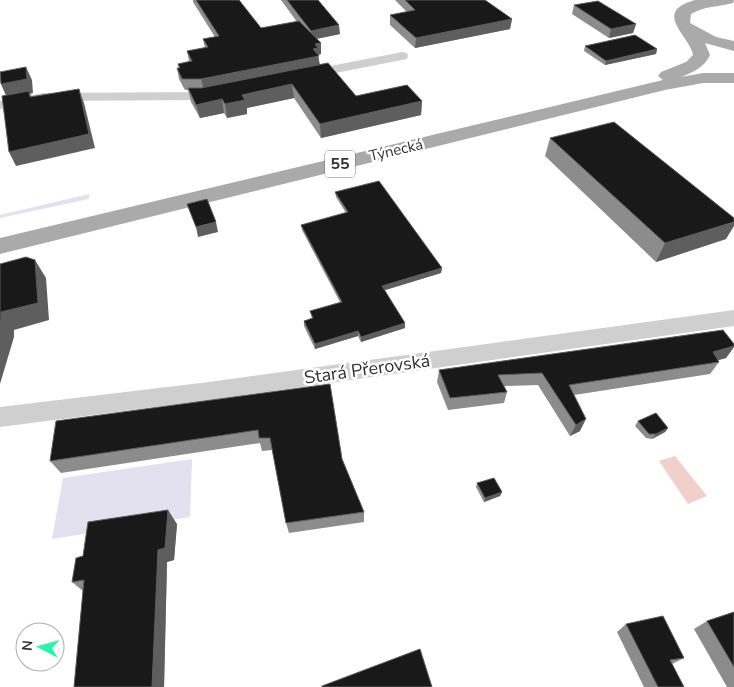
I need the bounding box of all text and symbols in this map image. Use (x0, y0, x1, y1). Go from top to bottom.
street label: Týnecká (367, 134, 425, 166)
road number: 55 (325, 150, 355, 178)
street label: Stará Přerovská (302, 348, 432, 390)
north arrow (15, 622, 65, 672)
text: N (18, 639, 38, 652)

